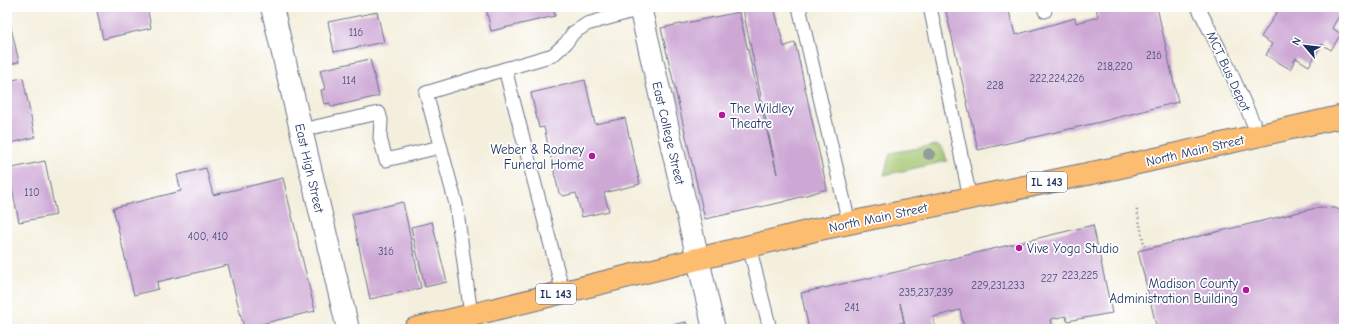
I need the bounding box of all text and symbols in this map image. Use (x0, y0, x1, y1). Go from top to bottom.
house number: 116 (349, 26, 363, 39)
north arrow (1285, 26, 1325, 66)
street label: MCT Bus Depot (1203, 29, 1254, 115)
text: N (1289, 35, 1304, 48)
house number: 216 (1146, 49, 1162, 62)
house number: 218,220 (1097, 60, 1133, 73)
house number: 222,224,226 (1029, 72, 1085, 85)
house number: 114 (342, 74, 356, 87)
house number: 228 (986, 79, 1004, 92)
street label: East College Street (649, 80, 688, 187)
place label: The Wildley Theatre (730, 101, 794, 131)
marker: The Wildley Theatre (717, 110, 727, 120)
street label: East High Street (292, 122, 327, 215)
street label: North Main Street (1145, 132, 1247, 169)
place label: Weber & Rodney Funeral Home (491, 142, 584, 172)
marker: Weber & Rodney Funeral Home (587, 151, 597, 161)
road number: IL 143 (1027, 172, 1067, 192)
house number: 110 (24, 186, 40, 199)
street label: North Main Street (828, 199, 930, 235)
house number: 400, 410 (188, 230, 228, 243)
place label: Vive Yoga Studio (1027, 241, 1119, 256)
marker: Vive Yoga Studio (1014, 243, 1024, 253)
house number: 316 (378, 245, 394, 258)
house number: 223,225 (1062, 269, 1098, 282)
house number: 227 (1041, 272, 1057, 285)
place label: Madison County Administration Building (1109, 276, 1238, 306)
house number: 229,231,233 (971, 279, 1025, 292)
road number: IL 143 (536, 284, 576, 304)
marker: Madison County Administration Building (1241, 285, 1251, 295)
house number: 235,237,239 (899, 286, 953, 299)
house number: 241 (844, 301, 860, 314)

